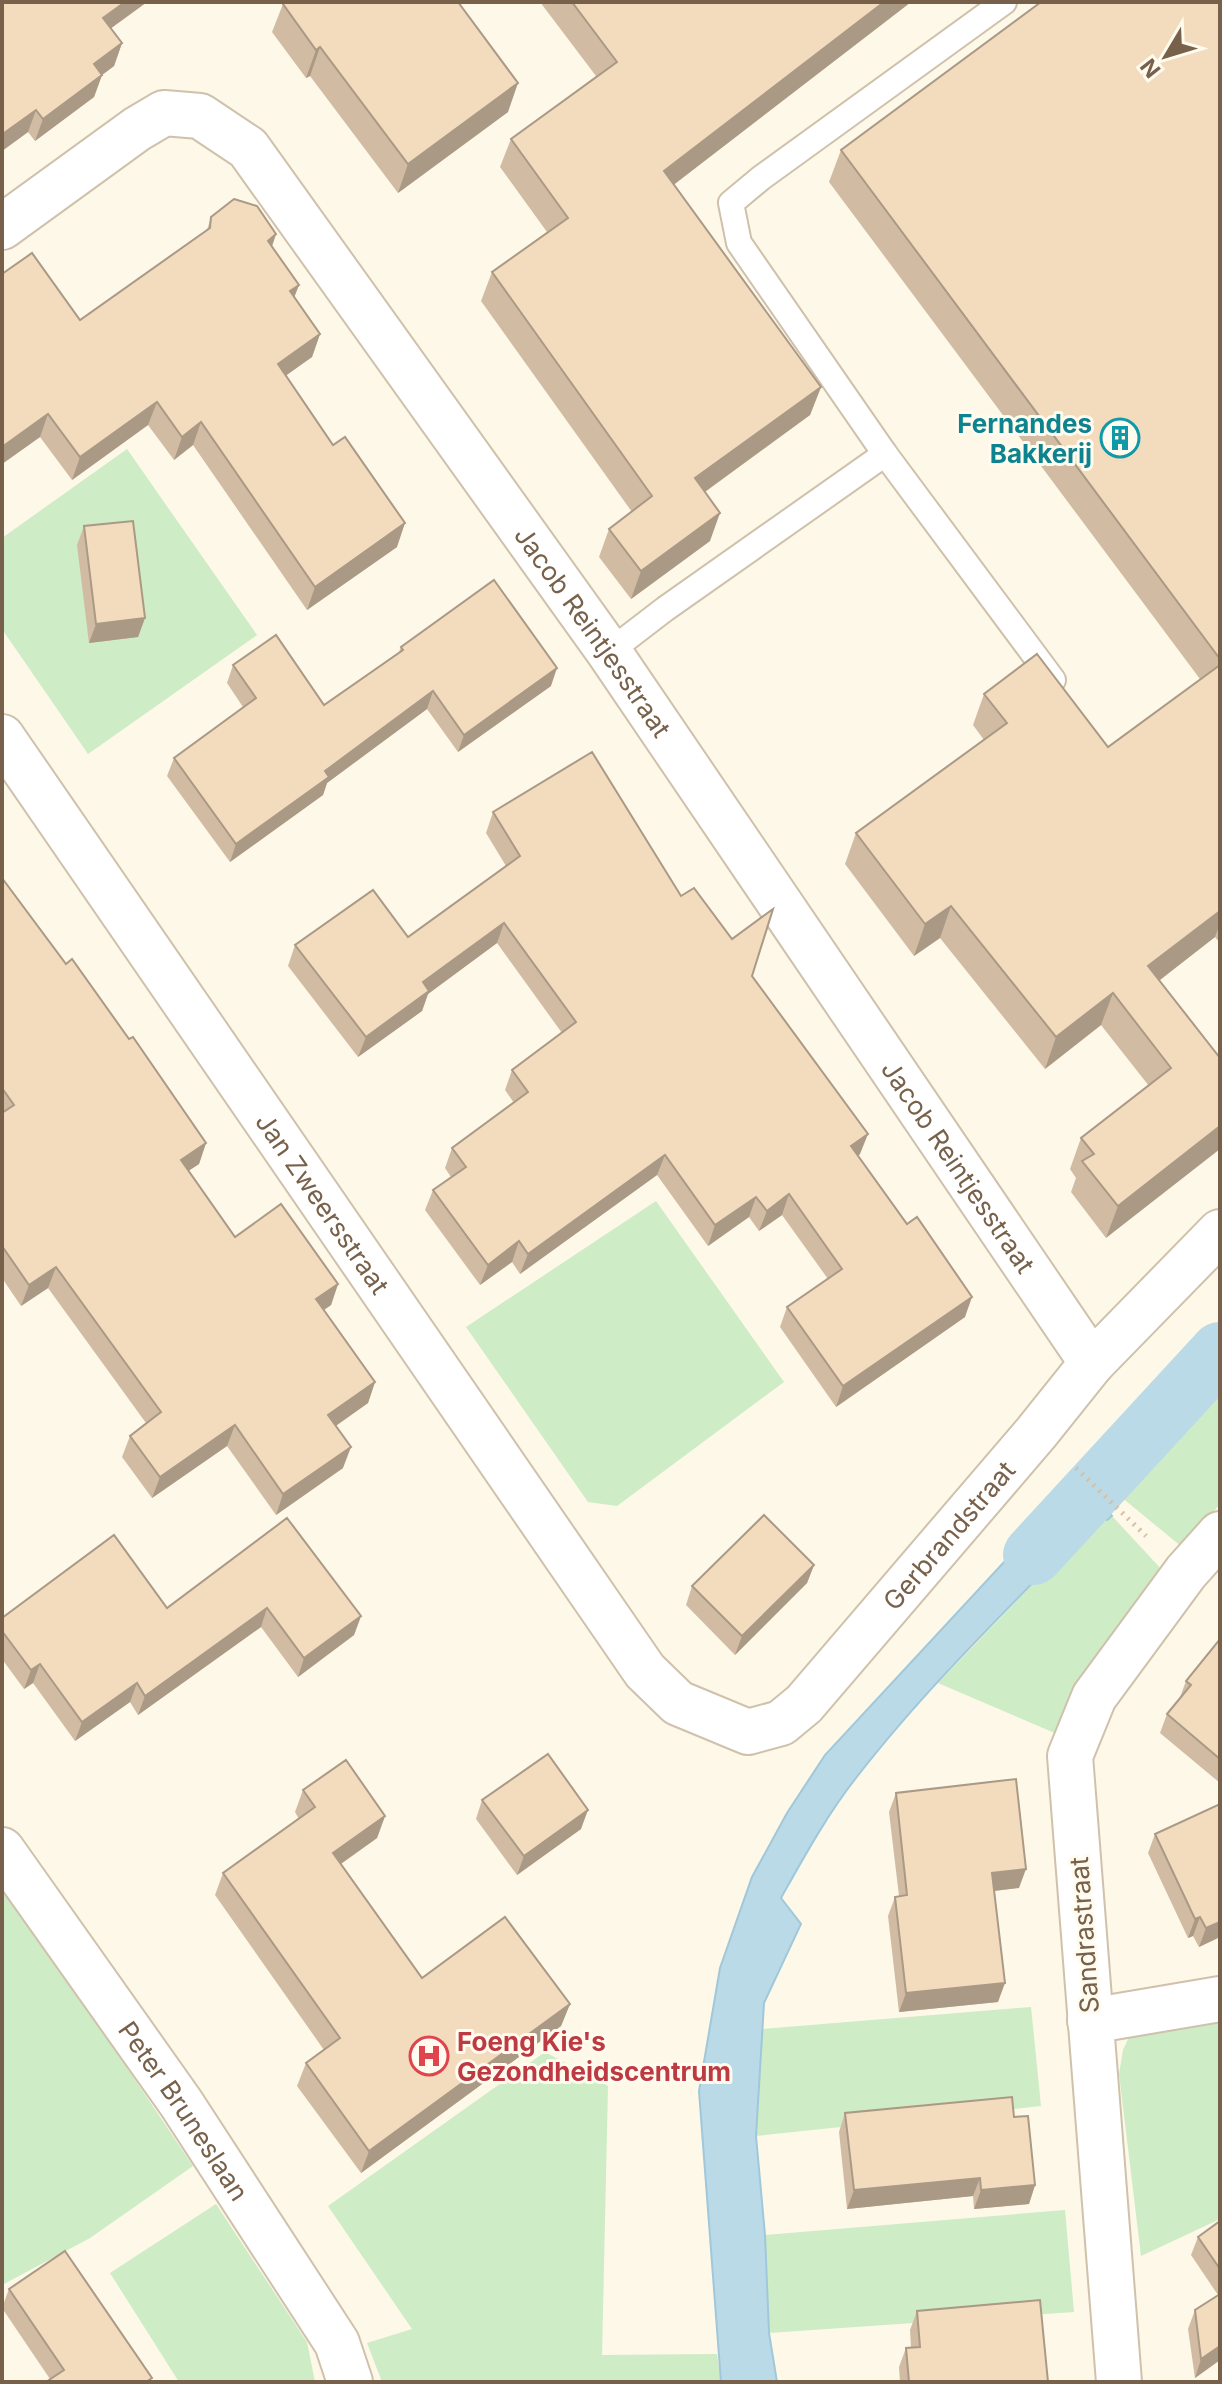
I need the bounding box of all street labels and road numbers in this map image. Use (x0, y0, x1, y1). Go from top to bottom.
street label: Jacob Reintjesstraat (508, 520, 677, 743)
street label: Jacob Reintjesstraat (875, 1054, 1042, 1279)
street label: Jan Zweersstraat (250, 1107, 396, 1300)
street label: Gerbrandstraat (876, 1454, 1021, 1616)
street label: Sandrastraat (1063, 1856, 1105, 2014)
street label: Peter Bruneslaan (112, 2015, 256, 2206)

